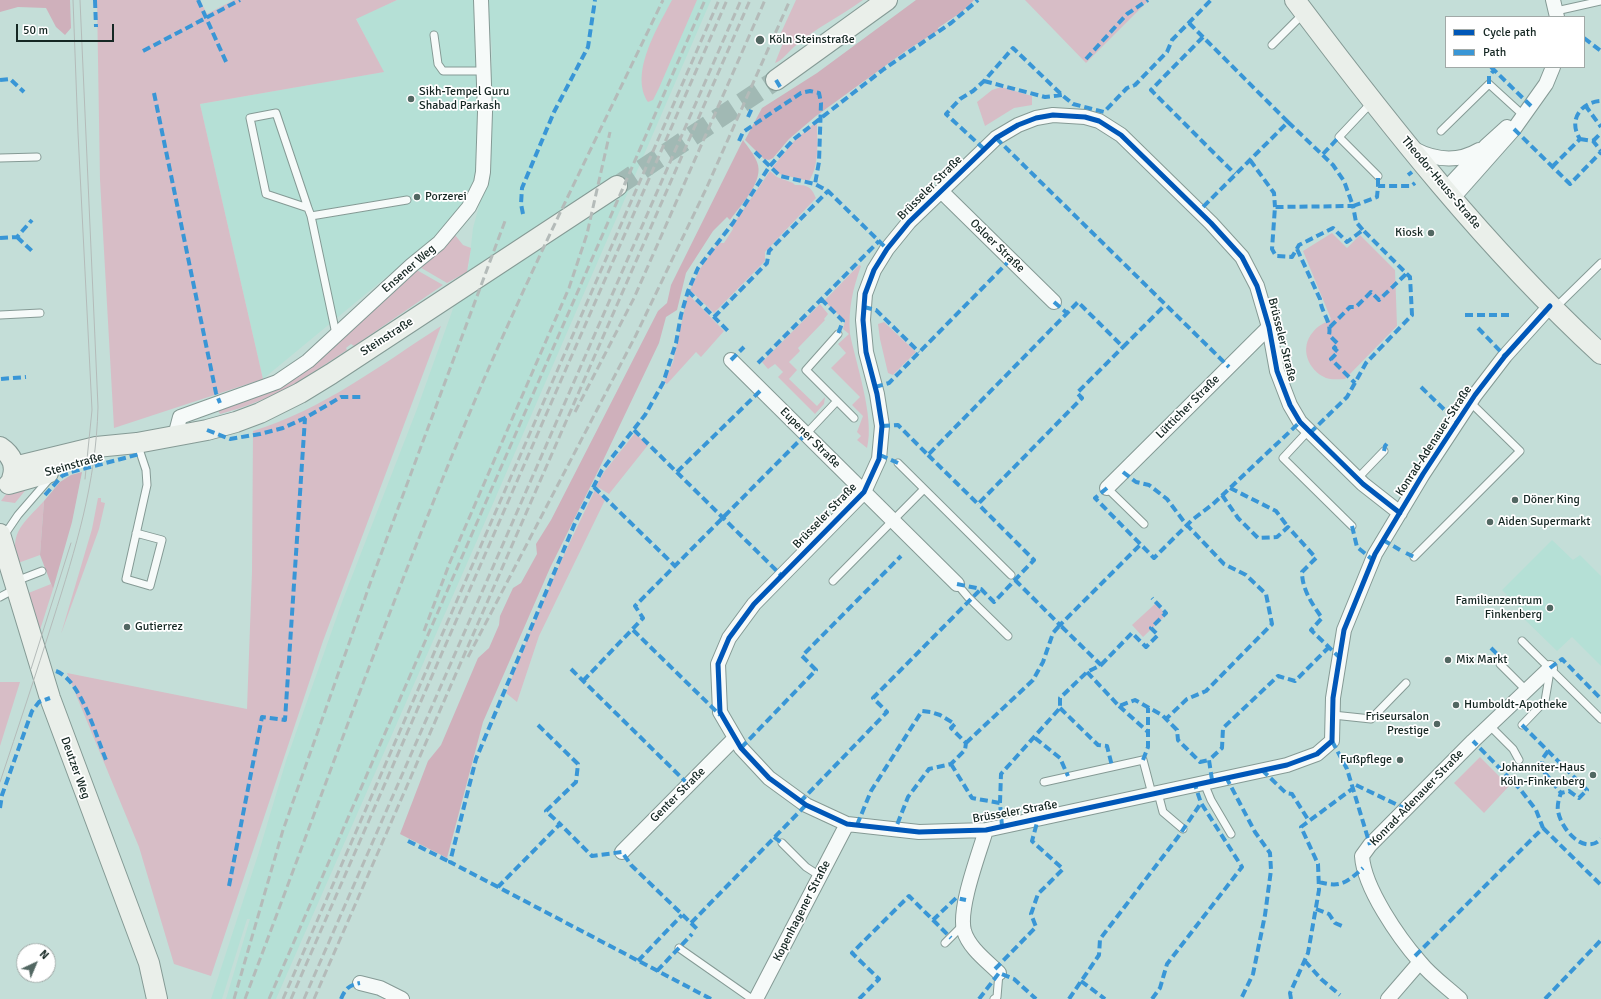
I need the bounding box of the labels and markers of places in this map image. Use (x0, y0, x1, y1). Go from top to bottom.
place label: Köln Steinstraße (769, 33, 855, 47)
marker: Köln Steinstraße (754, 34, 766, 46)
place label: Sikh-Tempel Guru Shabad Parkash (419, 85, 509, 113)
marker: Sikh-Tempel Guru Shabad Parkash (406, 94, 416, 104)
place label: Porzerei (425, 190, 467, 204)
marker: Porzerei (412, 192, 422, 202)
place label: Kiosk (1395, 226, 1423, 240)
marker: Kiosk (1426, 228, 1436, 238)
place label: Döner King (1523, 493, 1580, 507)
marker: Döner King (1510, 495, 1520, 505)
place label: Aiden Supermarkt (1498, 515, 1590, 529)
marker: Aiden Supermarkt (1485, 517, 1495, 527)
place label: Familienzentrum Finkenberg (1455, 594, 1542, 622)
marker: Familienzentrum Finkenberg (1545, 603, 1555, 613)
place label: Gutierrez (135, 620, 183, 634)
marker: Gutierrez (122, 622, 132, 632)
place label: Mix Markt (1456, 653, 1507, 667)
marker: Mix Markt (1443, 655, 1453, 665)
place label: Humboldt-Apotheke (1464, 698, 1567, 712)
marker: Humboldt-Apotheke (1451, 700, 1461, 710)
place label: Friseursalon Prestige (1365, 710, 1429, 738)
marker: Friseursalon Prestige (1432, 719, 1442, 729)
place label: Fußpflege (1340, 753, 1392, 767)
marker: Fußpflege (1395, 755, 1405, 765)
place label: Johanniter-Haus Köln-Finkenberg (1500, 761, 1585, 789)
marker: Johanniter-Haus Köln-Finkenberg (1588, 770, 1598, 780)

